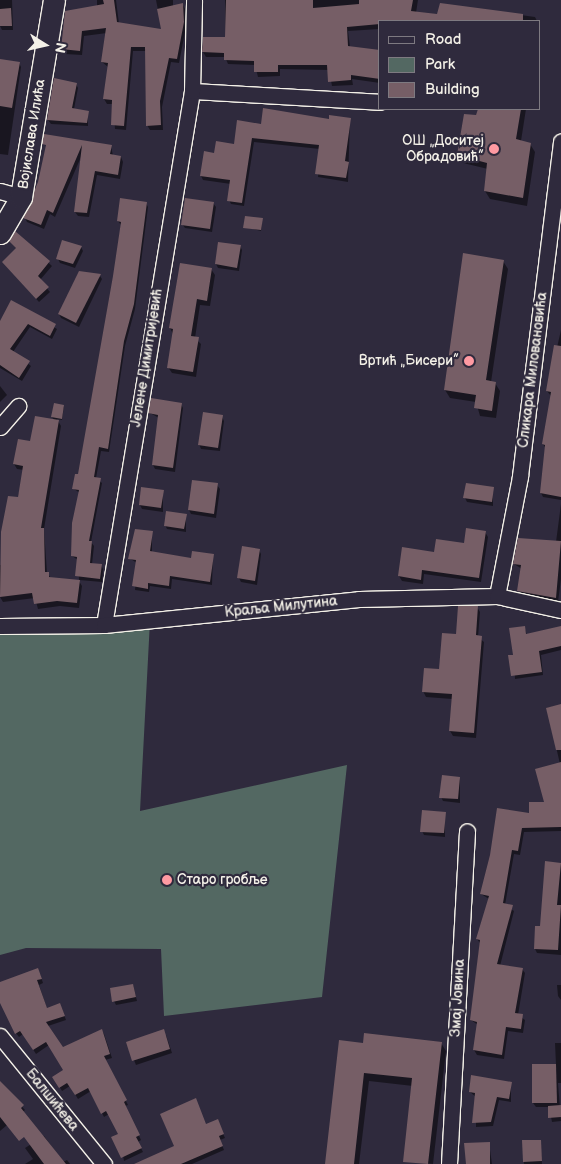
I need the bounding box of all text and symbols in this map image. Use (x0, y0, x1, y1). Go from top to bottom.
north arrow (20, 20, 70, 70)
legend (378, 20, 541, 110)
text: Road (425, 30, 461, 49)
text: N (51, 41, 70, 54)
text: Park (425, 55, 455, 74)
street label: Војислава Илића (15, 78, 49, 190)
text: Building (425, 80, 480, 99)
place label: ОШ „Доситеј Обрадовић” (402, 133, 484, 166)
marker: ОШ „Доситеј Обрадовић” (488, 143, 500, 155)
street label: Јелене Димитријевић (128, 288, 166, 428)
street label: Сликара Миловановића (515, 291, 551, 449)
place label: Вртић „Бисери” (359, 353, 459, 369)
marker: Вртић „Бисери” (463, 355, 475, 367)
street label: Краља Милутина (224, 593, 338, 621)
place label: Старо гробље (177, 872, 268, 888)
marker: Старо гробље (161, 874, 173, 886)
street label: Змај Јовина (448, 959, 468, 1037)
street label: Балшићева (22, 1066, 82, 1134)

